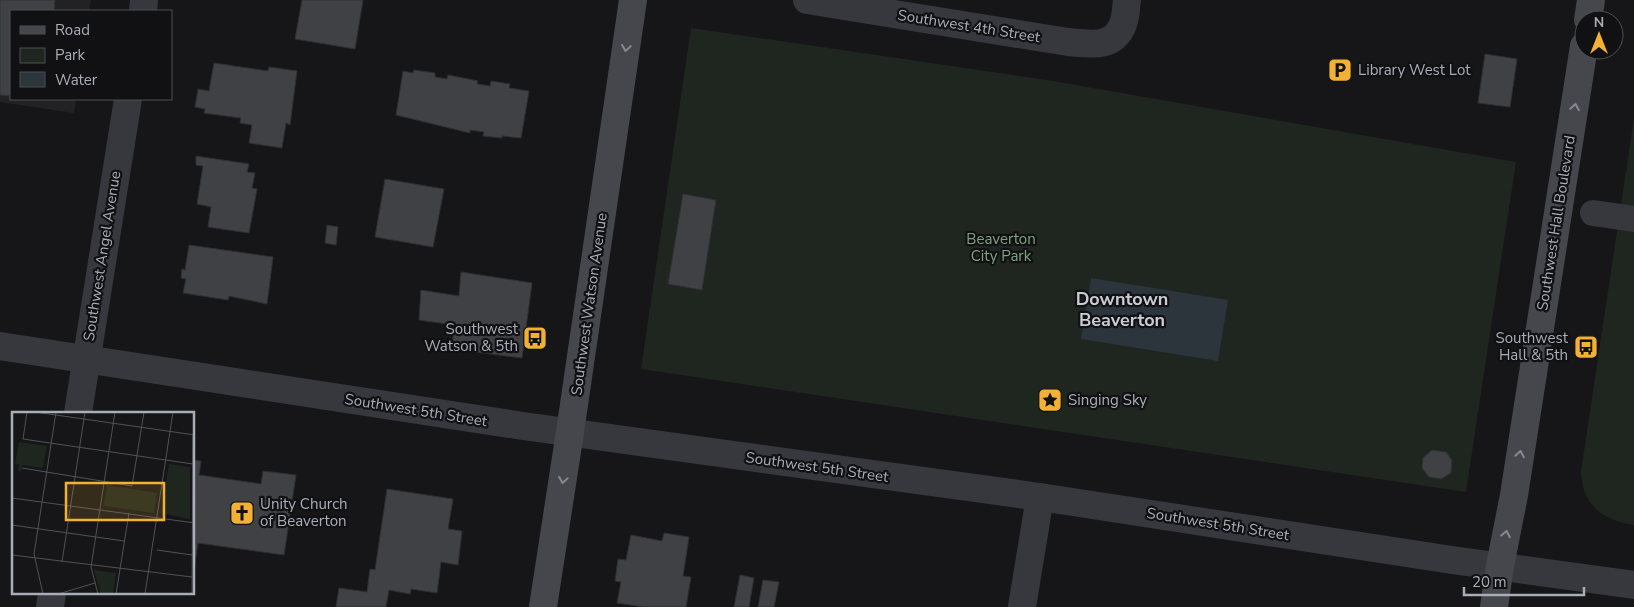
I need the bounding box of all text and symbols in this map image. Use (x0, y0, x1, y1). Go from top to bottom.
street label: Southwest 4th Street (896, 5, 1042, 47)
legend (10, 10, 172, 100)
north arrow (1574, 10, 1624, 60)
text: N (1594, 13, 1604, 32)
text: Road (55, 20, 90, 40)
one-way arrow (621, 44, 631, 53)
text: Park (55, 45, 85, 65)
parking icon: Library West Lot (1327, 57, 1353, 83)
place label: Library West Lot (1358, 60, 1471, 80)
text: Water (55, 70, 98, 90)
one-way arrow (1569, 103, 1579, 112)
street label: Southwest Hall Boulevard (1532, 134, 1580, 312)
street label: Southwest Angel Avenue (79, 169, 125, 342)
street label: Southwest Watson Avenue (566, 211, 612, 397)
park label: Beaverton City Park (966, 229, 1036, 266)
district label: Downtown Beaverton (1076, 287, 1168, 332)
place label: Southwest Watson & 5th (424, 319, 519, 356)
bus stop icon: Southwest Watson & 5th (522, 325, 548, 351)
place label: Southwest Hall & 5th (1495, 328, 1569, 365)
bus stop icon: Southwest Hall & 5th (1573, 334, 1599, 360)
place icon: Singing Sky (1037, 387, 1063, 413)
street label: Southwest 5th Street (343, 389, 489, 431)
place label: Singing Sky (1068, 390, 1147, 410)
inset map (12, 412, 195, 594)
street label: Southwest 5th Street (744, 447, 890, 487)
one-way arrow (1515, 450, 1525, 458)
one-way arrow (558, 476, 568, 485)
place label: Unity Church of Beaverton (260, 494, 348, 531)
church icon: Unity Church of Beaverton (229, 500, 255, 526)
street label: Southwest 5th Street (1145, 503, 1291, 545)
one-way arrow (1500, 530, 1511, 539)
scale bar (1464, 564, 1584, 596)
text: 20 m (1472, 572, 1507, 592)

